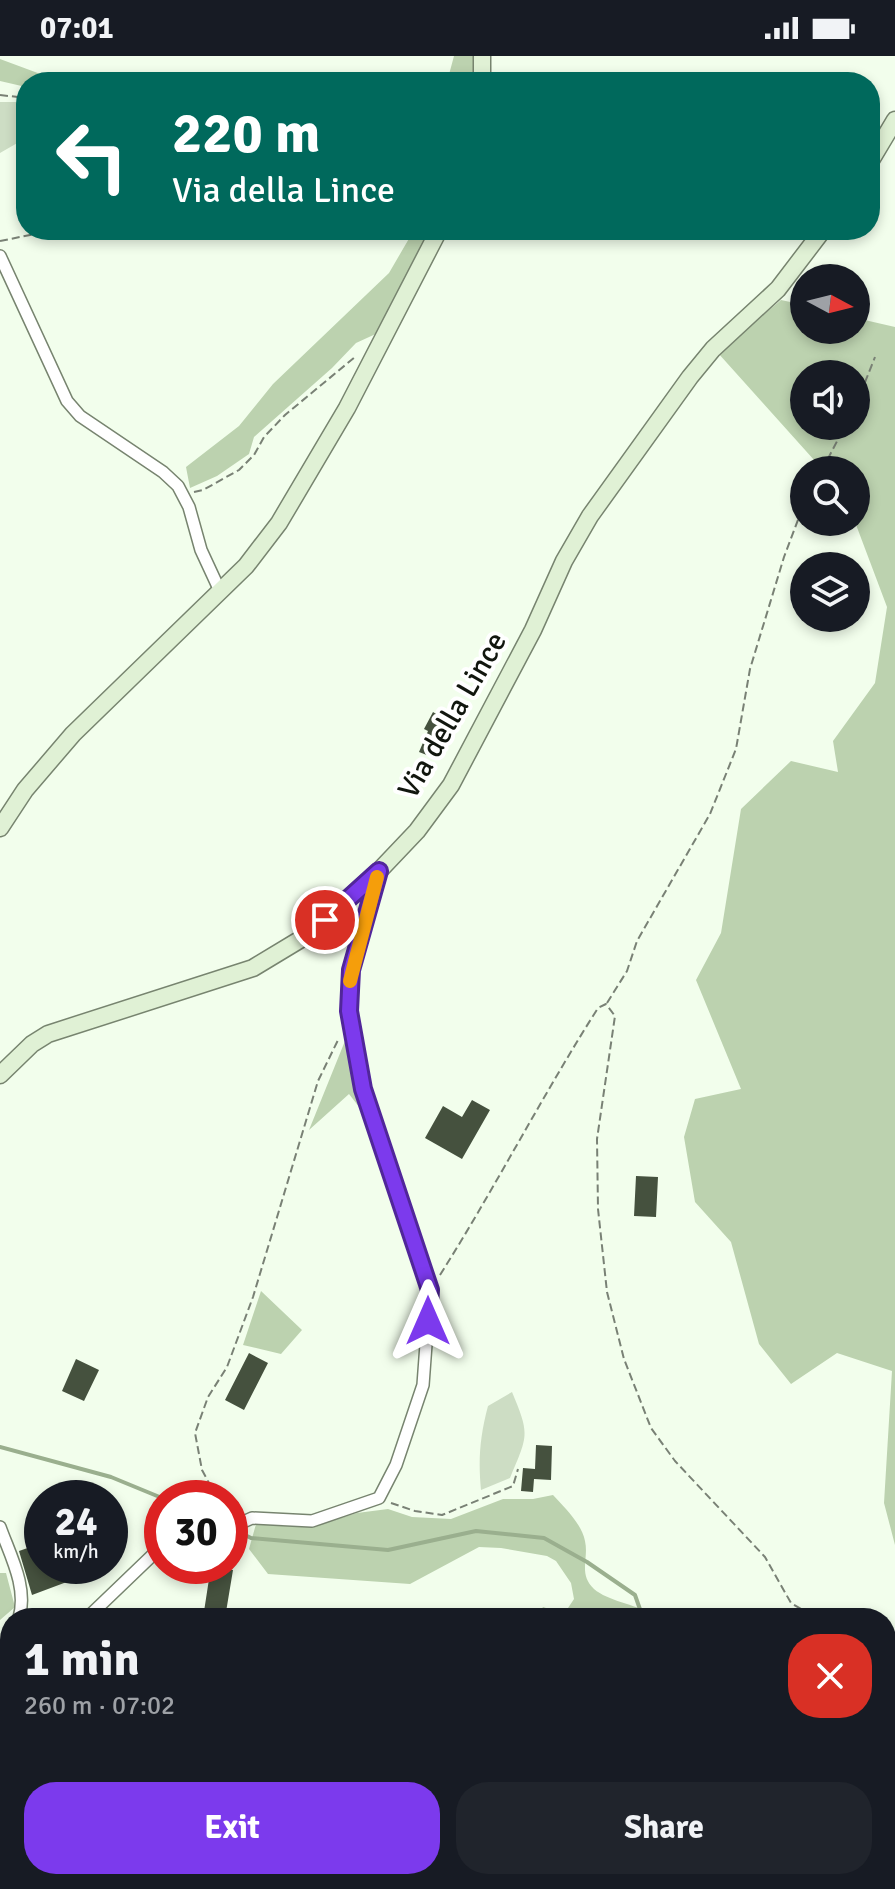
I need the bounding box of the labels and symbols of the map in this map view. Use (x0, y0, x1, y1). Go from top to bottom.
north arrow (790, 264, 870, 344)
street label: Via della Lince (390, 626, 515, 805)
pin (291, 886, 359, 954)
position arrow (386, 1279, 470, 1363)
speed limit sign: 30 (144, 1480, 248, 1584)

